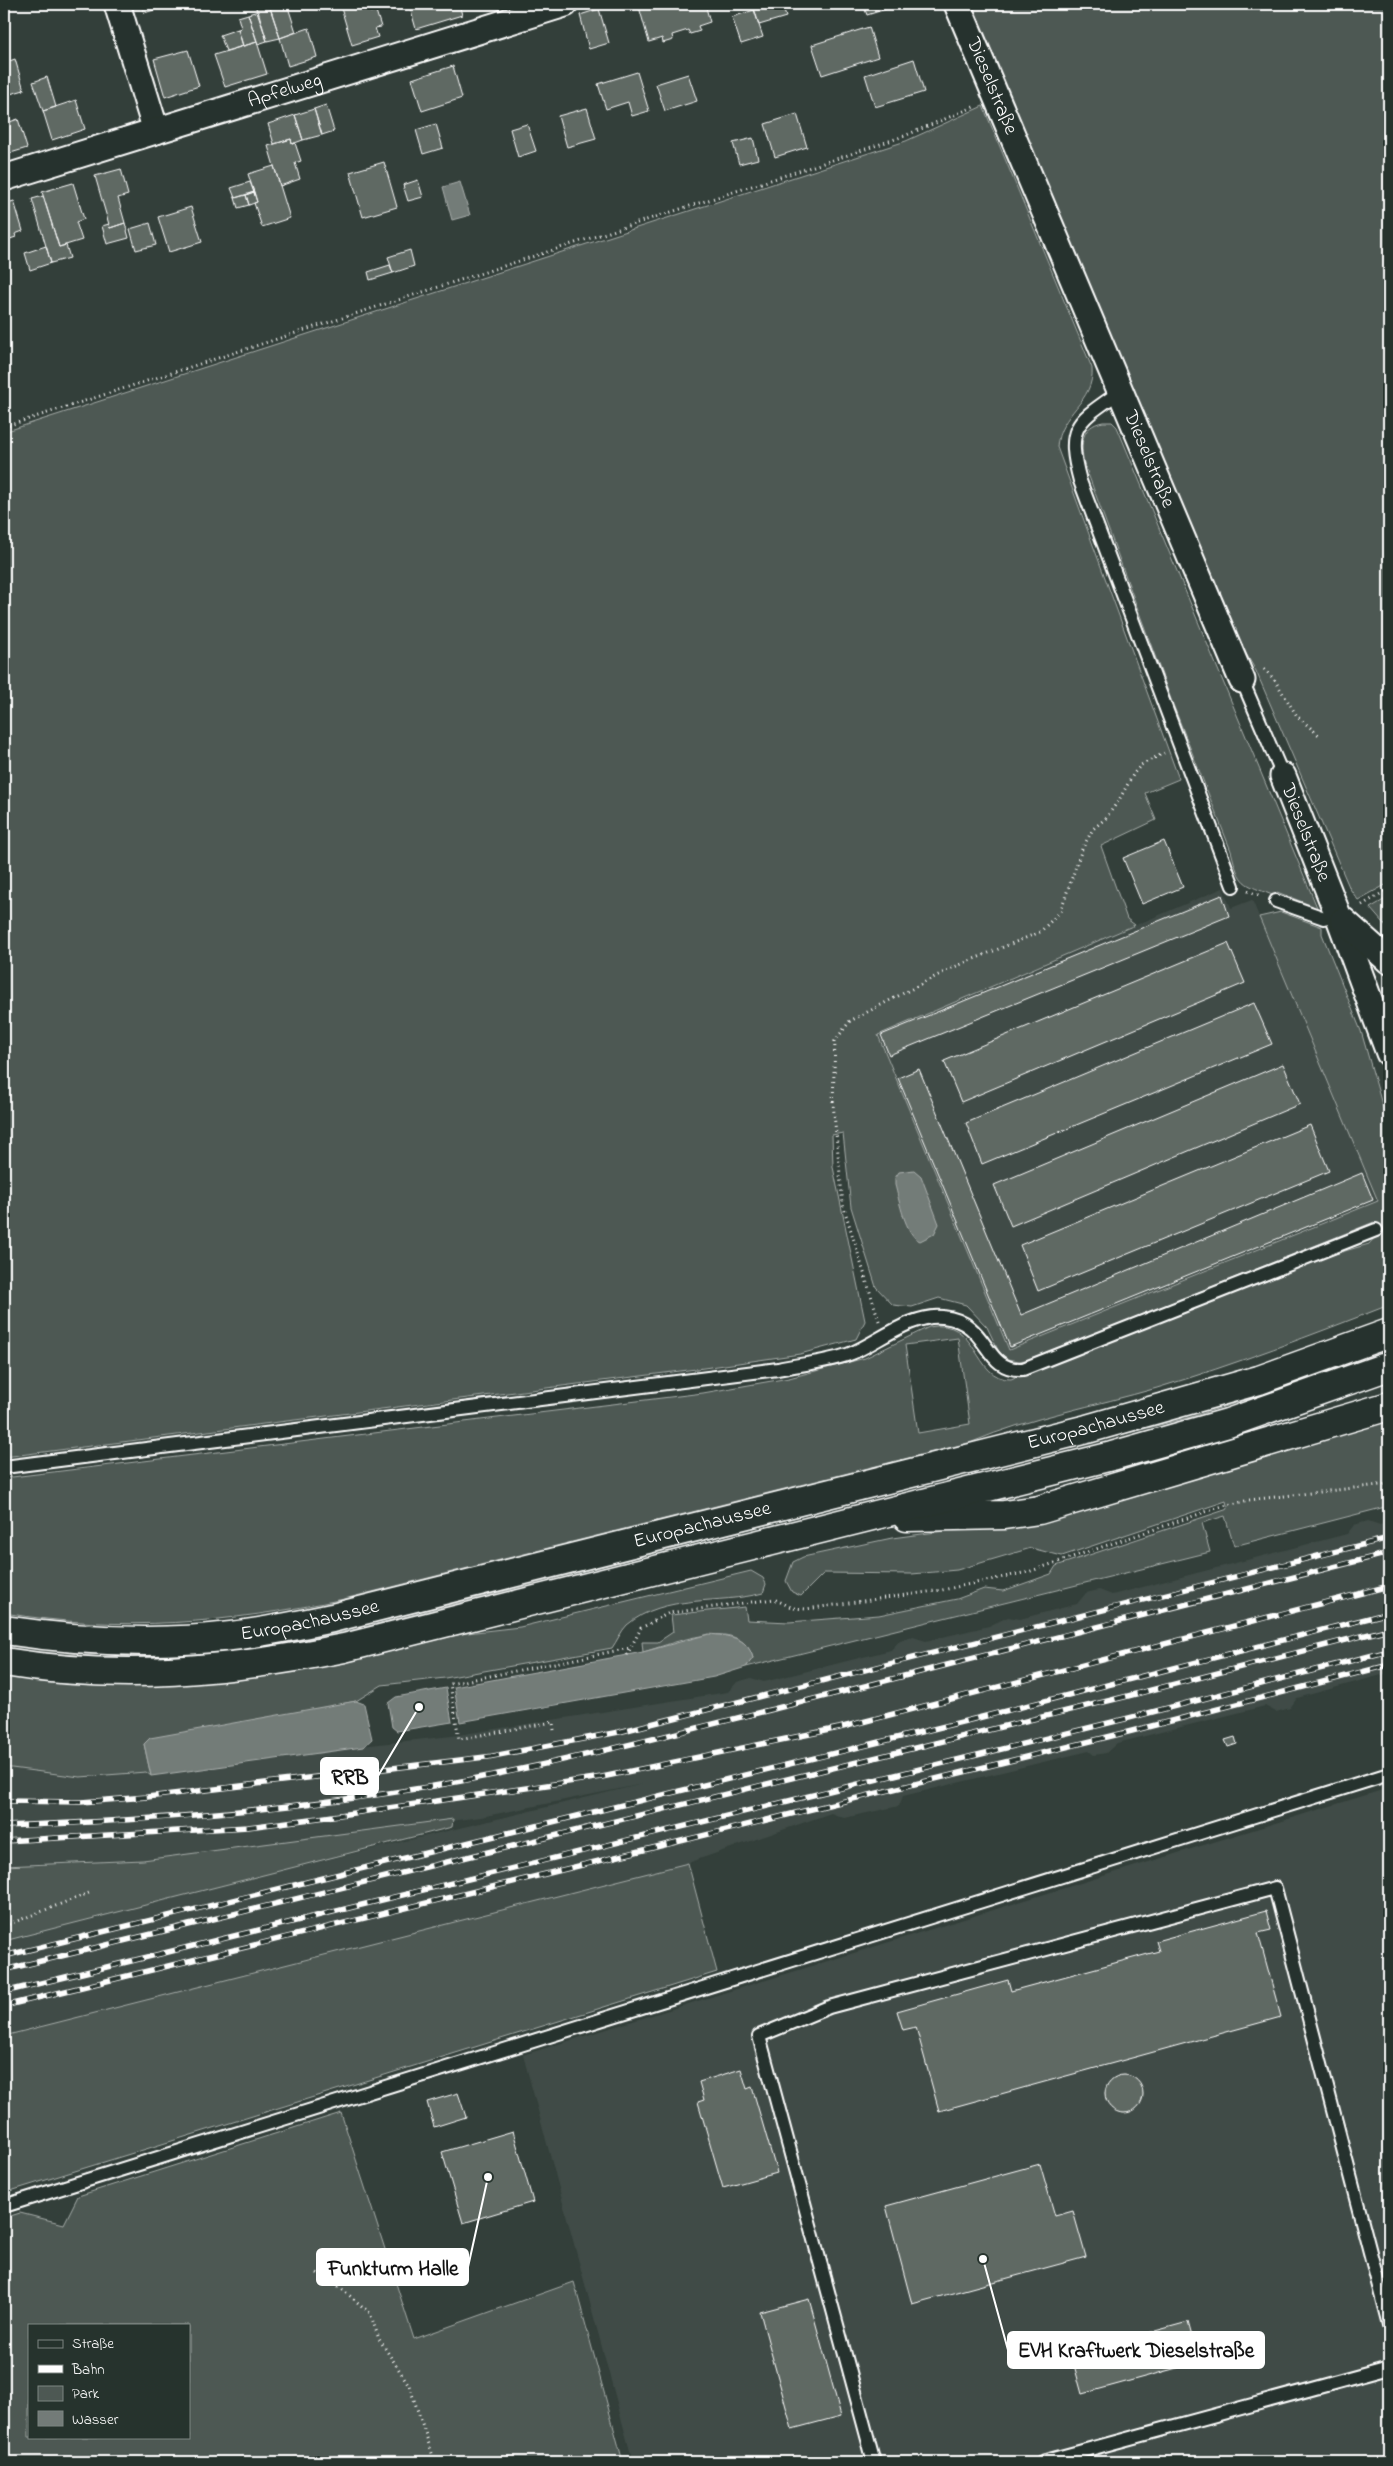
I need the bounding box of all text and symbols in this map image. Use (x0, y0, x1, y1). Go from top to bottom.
street label: Dieselstraße (958, 32, 1025, 139)
street label: Apfelweg (244, 66, 326, 116)
street label: Dieselstraße (1115, 405, 1182, 512)
street label: Dieselstraße (1273, 778, 1338, 886)
street label: Europachaussee (1024, 1393, 1168, 1458)
street label: Europachaussee (630, 1494, 774, 1556)
street label: Europachaussee (239, 1592, 382, 1649)
callout: RRB (321, 1758, 378, 1794)
text: RRB (331, 1764, 369, 1794)
callout: Funkturm Halle (317, 2249, 468, 2285)
text: Funkturm Halle (327, 2255, 459, 2285)
legend (28, 2324, 190, 2438)
callout: EVH Kraftwerk Dieselstraße (1008, 2332, 1264, 2368)
text: Straße (72, 2333, 114, 2355)
text: EVH Kraftwerk Dieselstraße (1018, 2337, 1255, 2367)
text: Bahn (71, 2359, 105, 2381)
text: Park (72, 2383, 100, 2405)
text: Wasser (72, 2409, 119, 2431)

